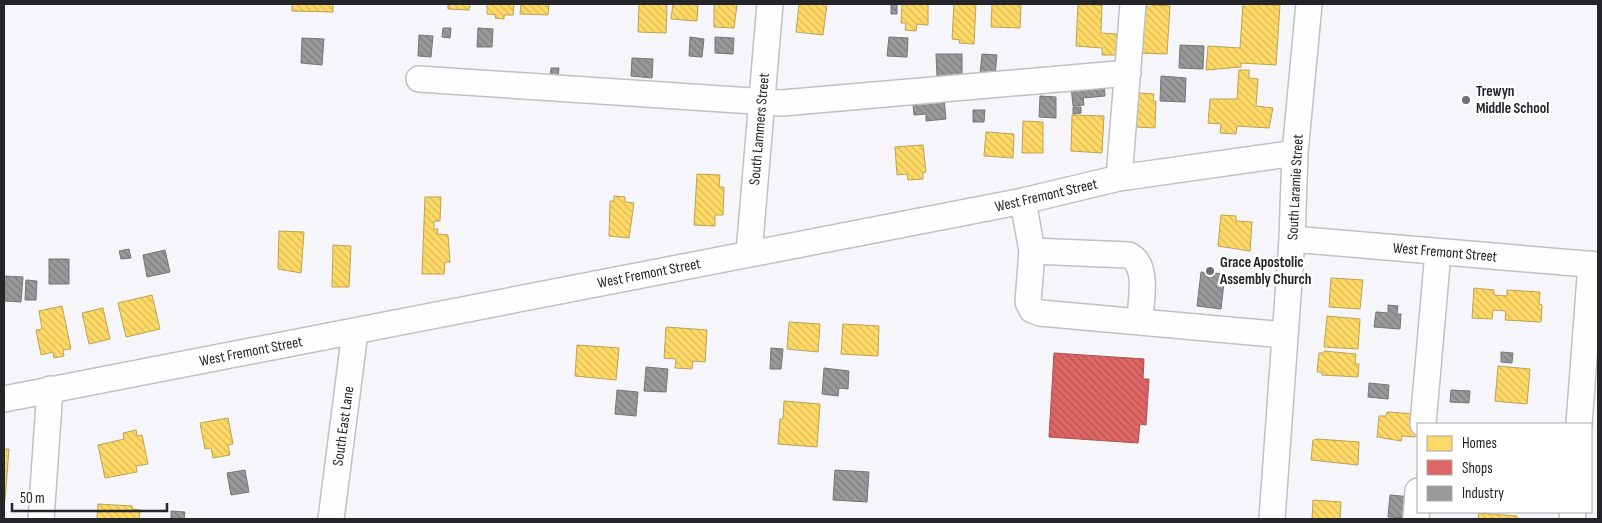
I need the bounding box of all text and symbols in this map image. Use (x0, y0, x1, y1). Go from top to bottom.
street label: South Lammers Street (745, 72, 774, 186)
place label: Trewyn Middle School (1476, 82, 1549, 118)
marker: Trewyn Middle School (1460, 94, 1472, 106)
street label: South Laramie Street (1283, 133, 1308, 240)
street label: West Fremont Street (993, 174, 1100, 217)
street label: West Fremont Street (1392, 238, 1498, 267)
place label: Grace Apostolic Assembly Church (1219, 253, 1311, 289)
street label: West Fremont Street (596, 254, 703, 293)
marker: Grace Apostolic Assembly Church (1204, 265, 1216, 277)
street label: West Fremont Street (198, 332, 305, 371)
street label: South East Lane (329, 385, 358, 467)
legend (1417, 423, 1592, 513)
text: Homes (1462, 434, 1497, 453)
text: Shops (1462, 459, 1493, 478)
scale bar (12, 480, 168, 512)
text: Industry (1462, 484, 1504, 503)
text: 50 m (20, 489, 45, 508)

